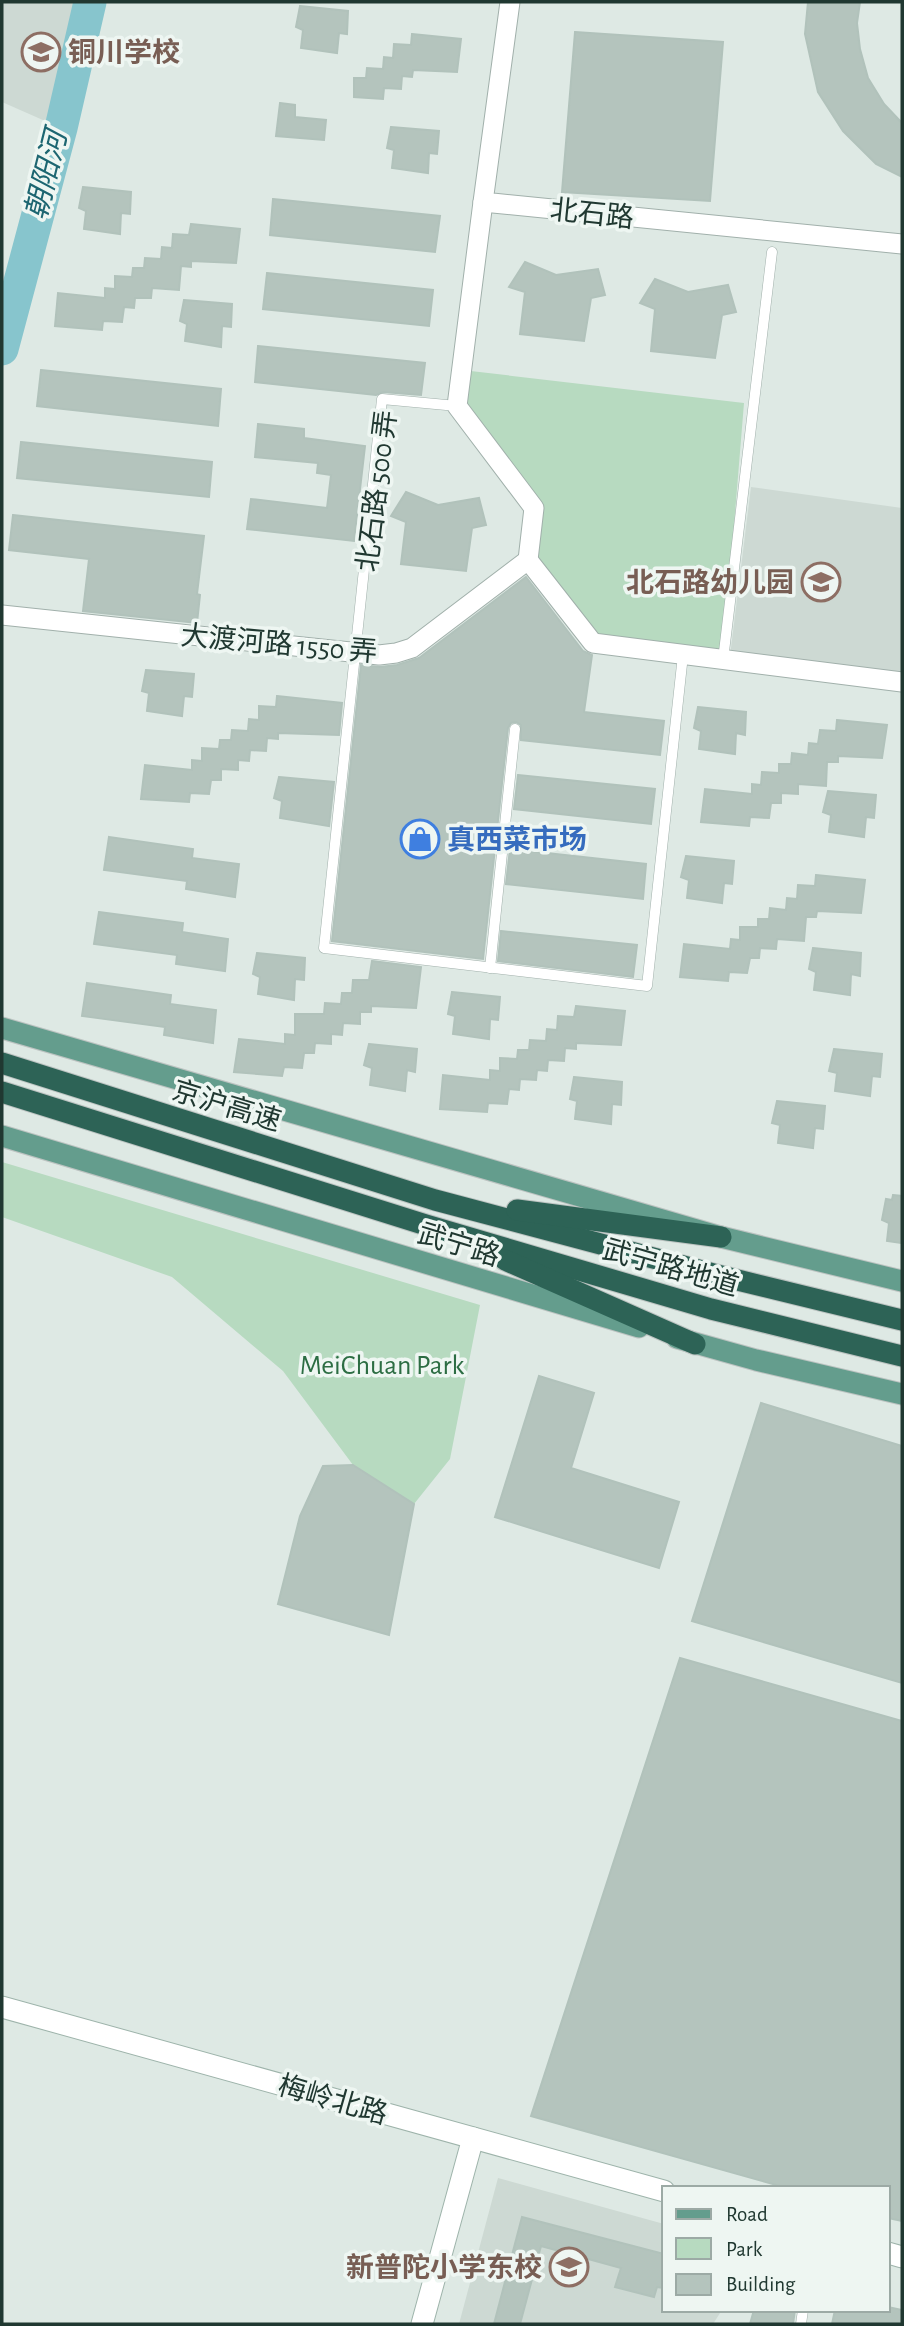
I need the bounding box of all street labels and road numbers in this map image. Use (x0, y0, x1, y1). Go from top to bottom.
street label: 北石路 (549, 195, 635, 233)
street label: 北石路 500 弄 (352, 409, 402, 574)
street label: 大渡河路 1550 弄 (179, 620, 378, 668)
street label: 京沪高速 (169, 1075, 285, 1137)
street label: 武宁路 (414, 1218, 503, 1272)
street label: 武宁路地道 (599, 1234, 742, 1302)
street label: 梅岭北路 (275, 2070, 391, 2130)

